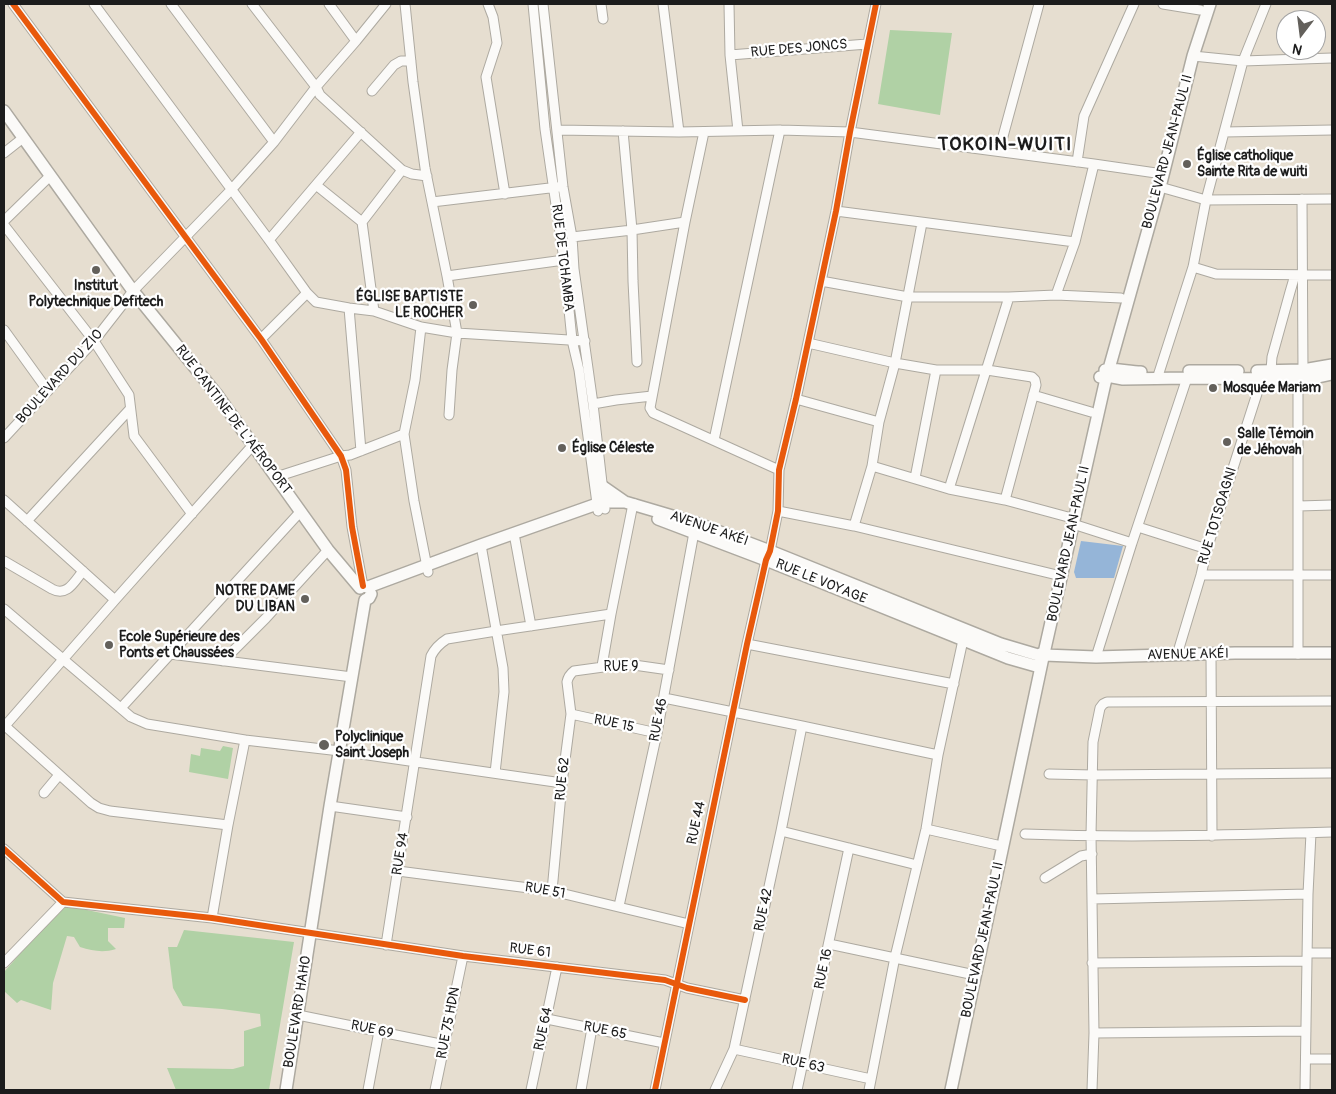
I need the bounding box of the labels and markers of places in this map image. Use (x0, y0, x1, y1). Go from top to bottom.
place label: Église catholique Sainte Rita de wuiti (1197, 148, 1307, 180)
marker: Église catholique Sainte Rita de wuiti (1181, 158, 1193, 170)
marker: Institut Polytechnique Defitech (90, 264, 102, 276)
place label: Institut Polytechnique Defitech (29, 278, 163, 310)
place label: ÉGLISE BAPTISTE LE ROCHER (356, 289, 463, 322)
marker: ÉGLISE BAPTISTE LE ROCHER (467, 299, 479, 311)
place label: Mosquée Mariam (1223, 380, 1321, 396)
marker: Mosquée Mariam (1207, 382, 1219, 394)
place label: Salle Témoin de Jéhovah (1237, 426, 1314, 458)
marker: Salle Témoin de Jéhovah (1221, 436, 1233, 448)
place label: Église Céleste (572, 440, 654, 456)
marker: Église Céleste (556, 442, 568, 454)
place label: NOTRE DAME DU LIBAN (215, 583, 295, 616)
marker: NOTRE DAME DU LIBAN (299, 593, 311, 605)
place label: Ecole Supérieure des Ponts et Chaussées (119, 629, 240, 662)
marker: Ecole Supérieure des Ponts et Chaussées (103, 639, 115, 651)
place label: Polyclinique Saint Joseph (335, 729, 409, 762)
marker: Polyclinique Saint Joseph (317, 738, 331, 752)

